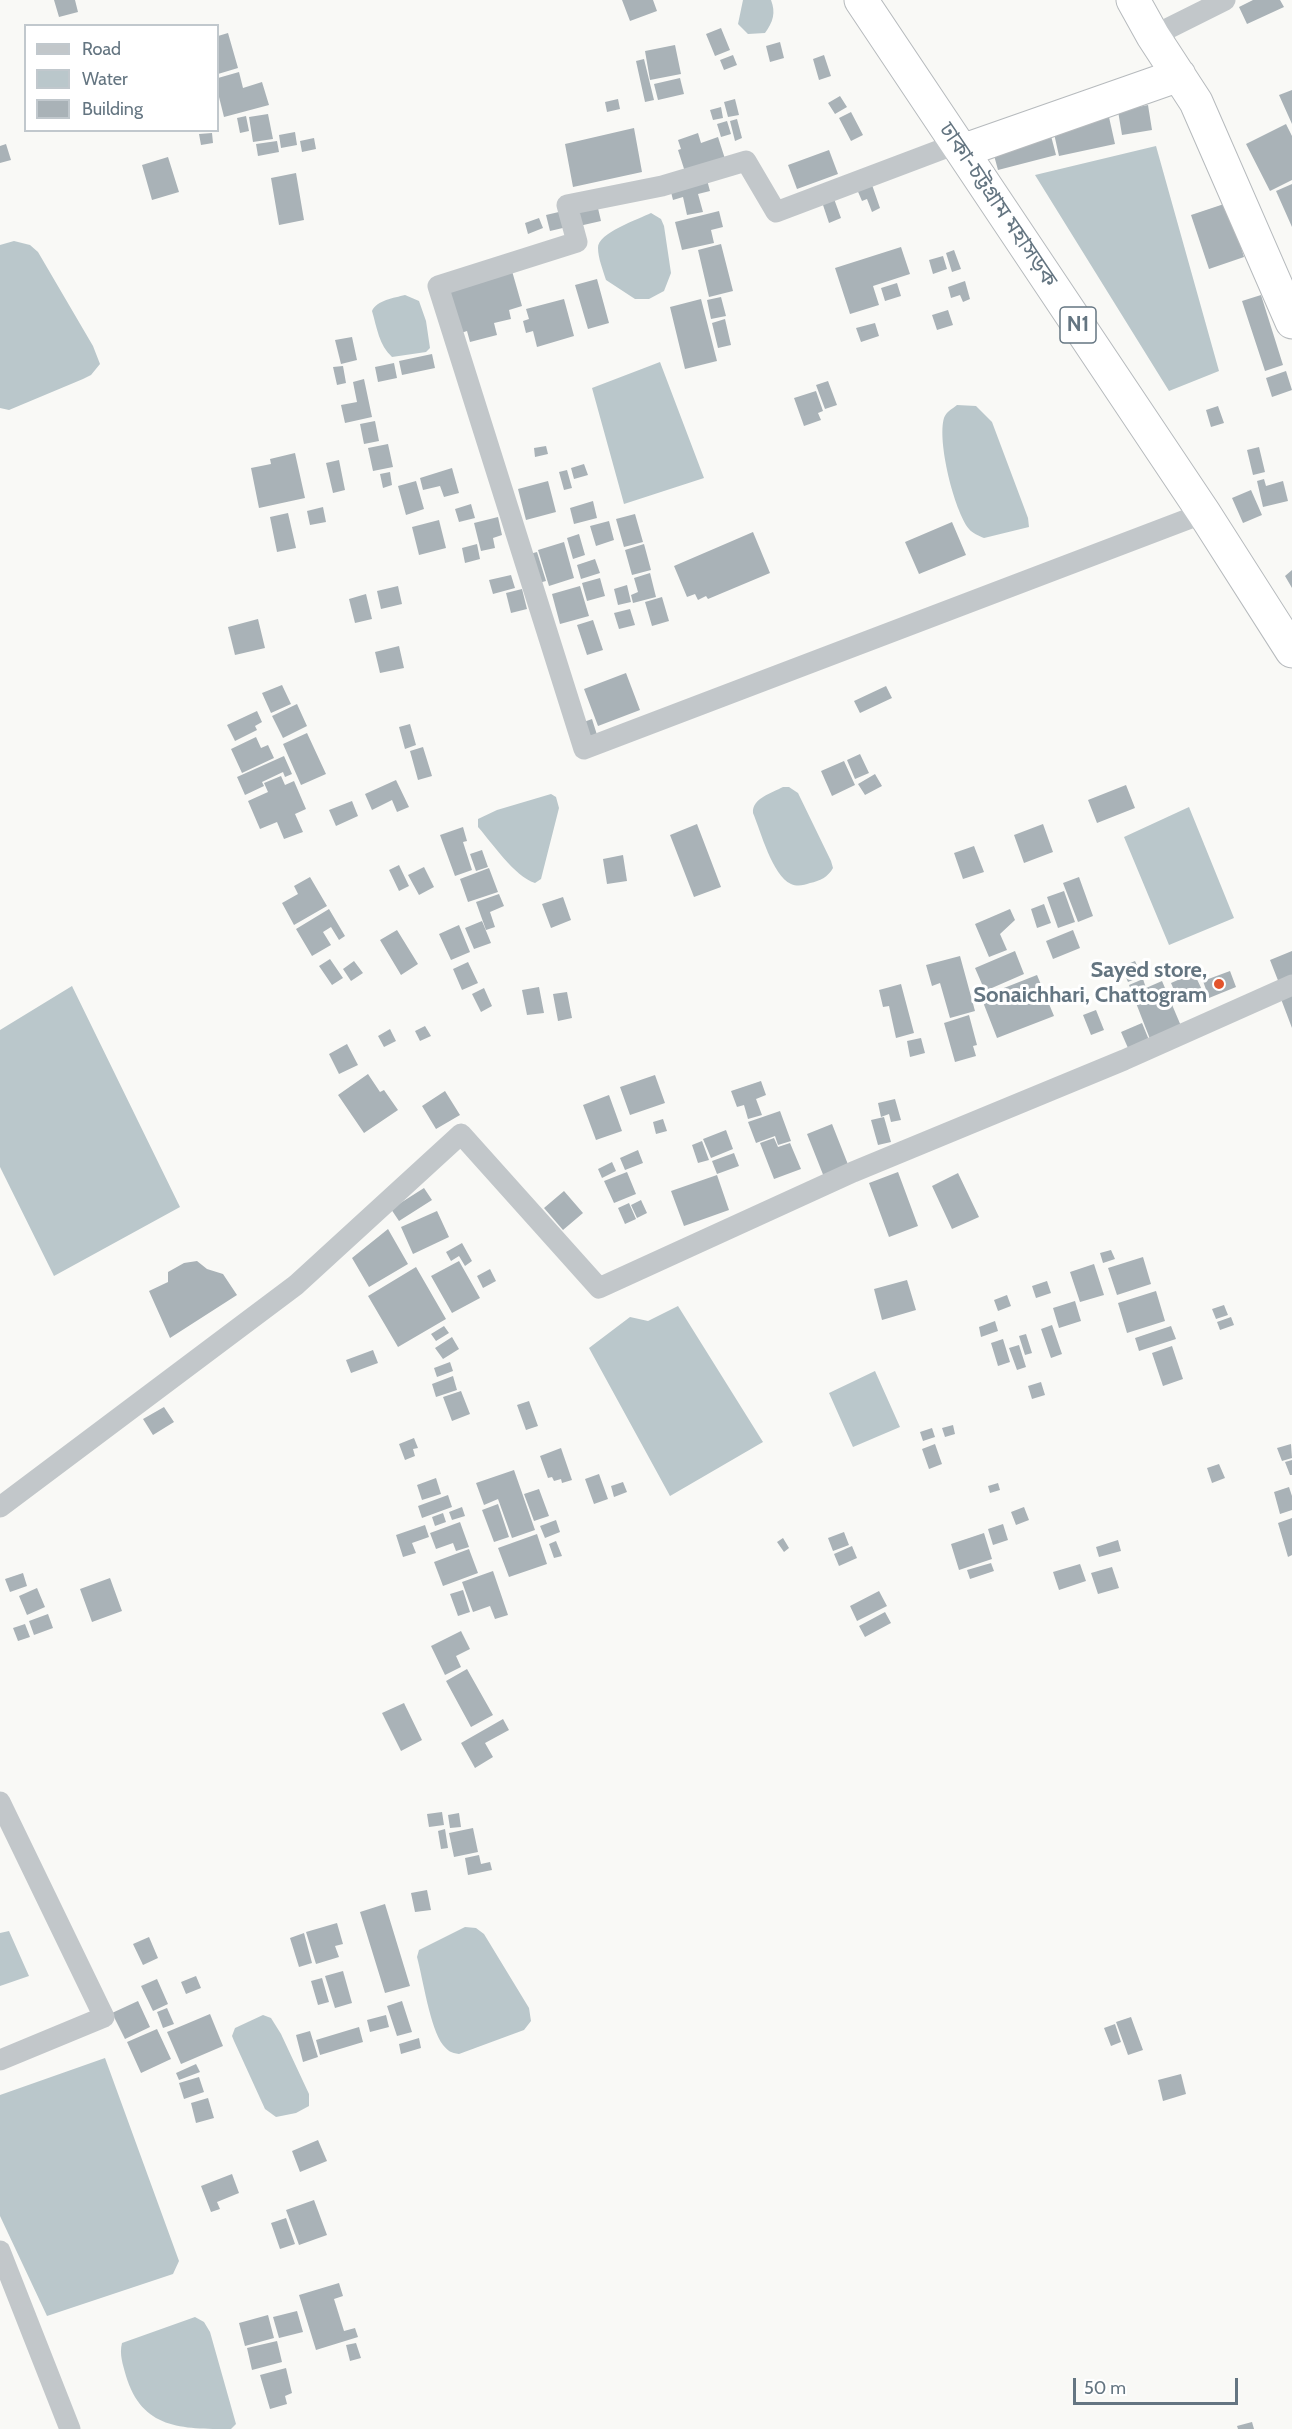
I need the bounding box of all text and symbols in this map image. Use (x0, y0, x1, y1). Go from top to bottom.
legend (24, 24, 219, 132)
text: Road (82, 38, 121, 60)
text: Water (82, 68, 128, 90)
text: Building (82, 98, 143, 120)
street label: ঢাকা-চট্টগ্রাম মহাসড়ক (933, 118, 1063, 292)
road number: N1 (1060, 307, 1096, 343)
place label: Sayed store, Sonaichhari, Chattogram (973, 958, 1207, 1010)
marker: Sayed store, Sonaichhari, Chattogram (1212, 977, 1226, 991)
scale bar (1076, 2366, 1241, 2404)
text: 50 m (1084, 2377, 1126, 2399)

